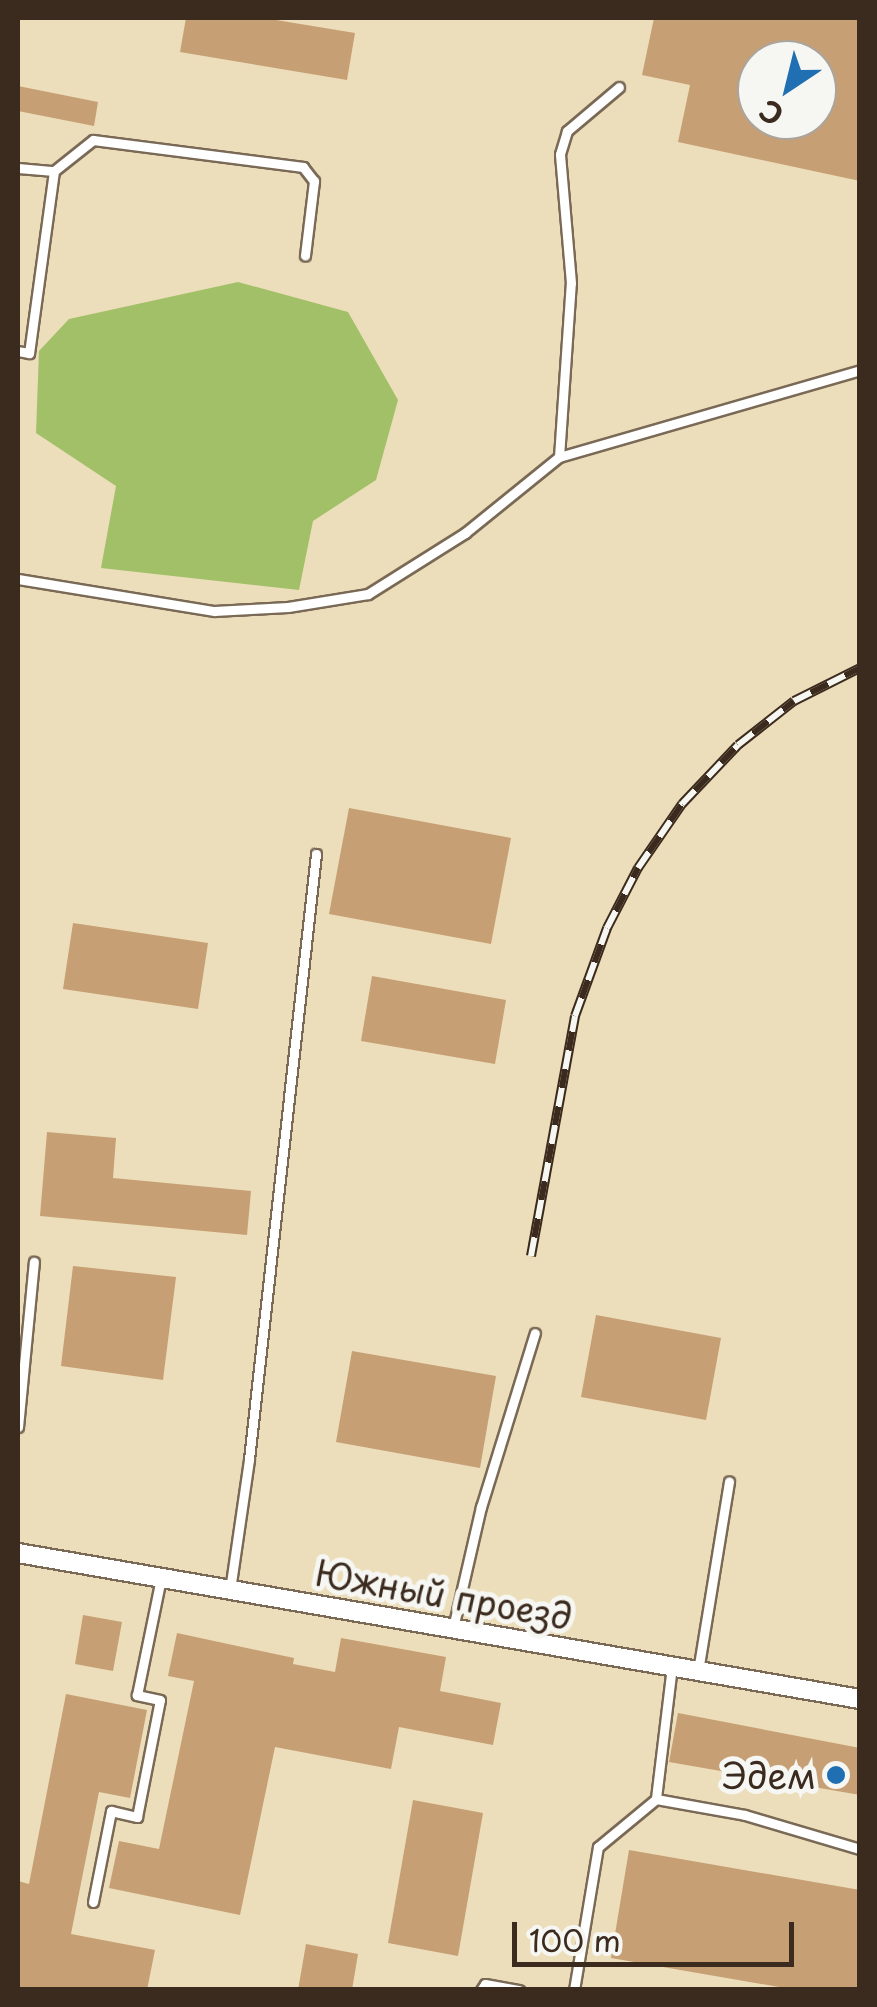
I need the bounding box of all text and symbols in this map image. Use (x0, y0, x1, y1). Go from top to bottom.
north arrow (737, 40, 837, 140)
text: С (750, 90, 792, 137)
street label: Южный проезд (313, 1551, 575, 1637)
place label: Эдем (722, 1754, 816, 1796)
marker: Эдем (825, 1764, 847, 1786)
scale bar (517, 1902, 800, 1964)
text: 100 m (529, 1917, 621, 1962)

